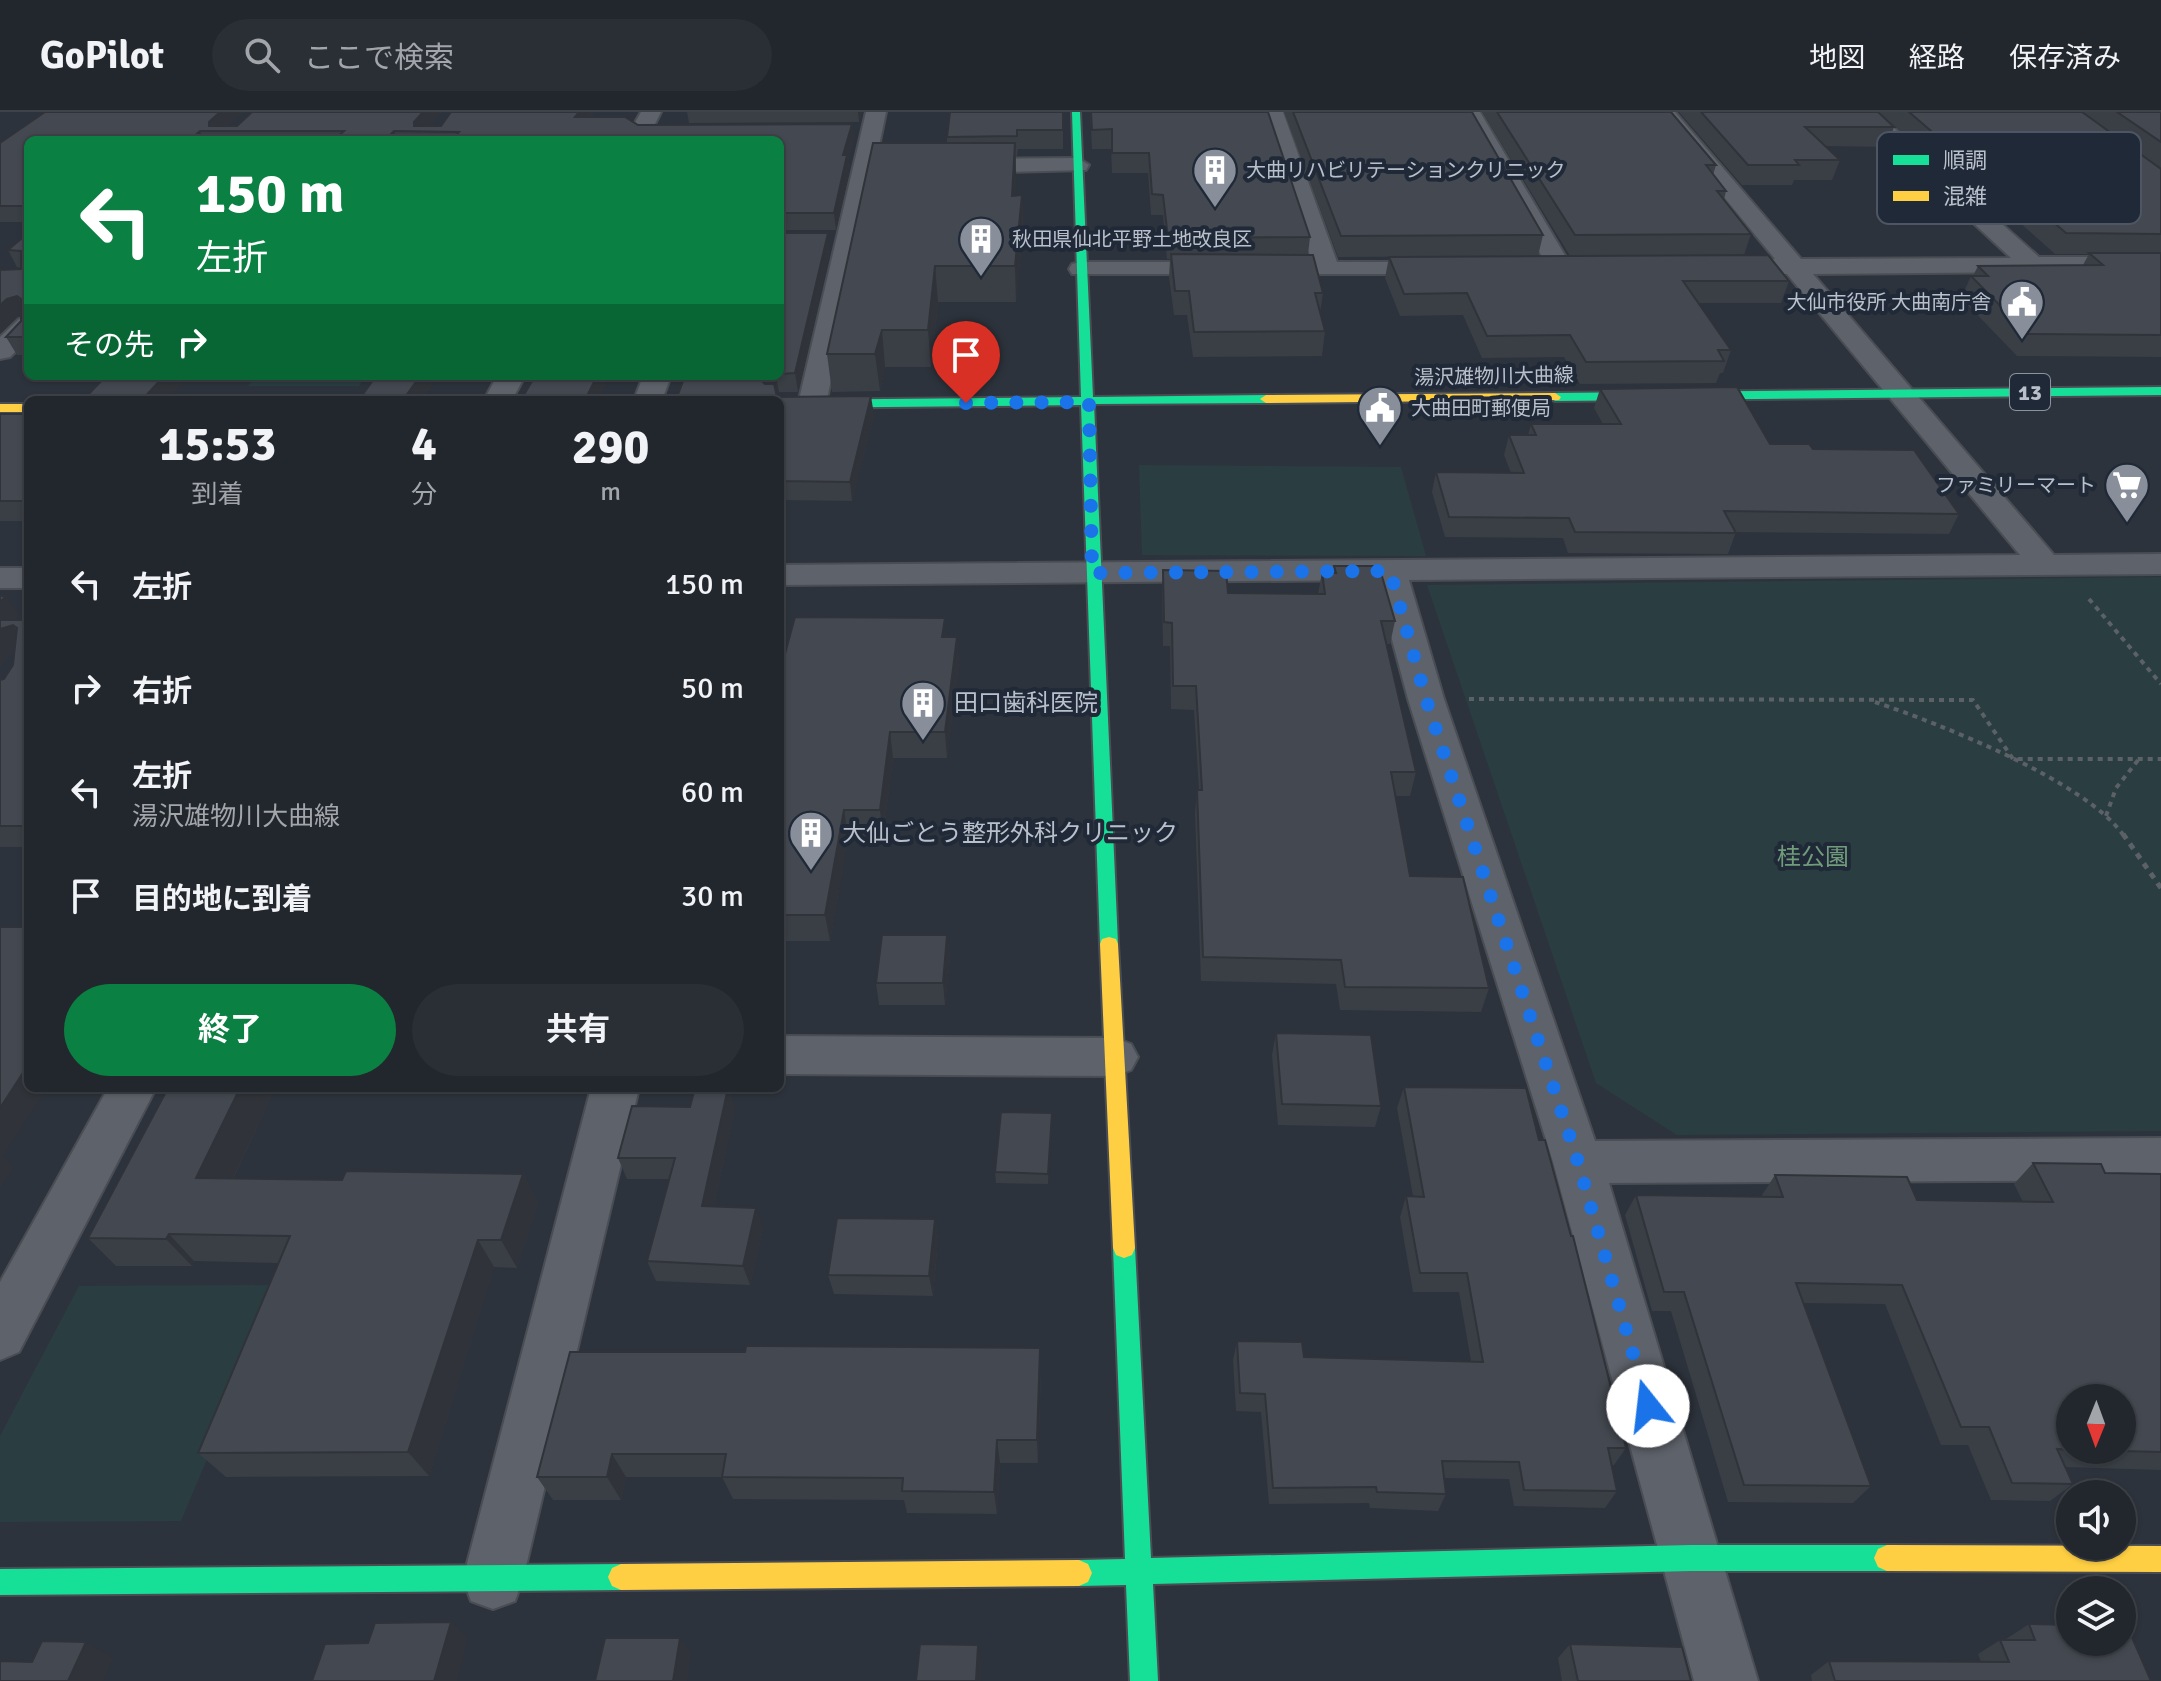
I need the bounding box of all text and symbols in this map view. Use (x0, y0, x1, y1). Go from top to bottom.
search box (212, 19, 772, 91)
text: GoPilot (40, 32, 164, 79)
icon: search (240, 33, 284, 77)
text: ここで検索 (304, 40, 454, 77)
text: 地図 (1809, 41, 1865, 75)
text: 経路 (1909, 41, 1965, 75)
text: 保存済み (2009, 41, 2121, 75)
legend (1877, 132, 2141, 224)
building icon: 大曲リハビリテーションクリニック (1191, 146, 1239, 209)
text: 順調 (1943, 147, 1987, 174)
place label: 大曲リハビリテーションクリニック (1246, 158, 1566, 183)
text: 150 m (196, 159, 344, 228)
icon: left (64, 168, 168, 272)
text: 混雑 (1943, 183, 1987, 210)
building icon: 秋田県仙北平野土地改良区 (957, 215, 1005, 278)
place label: 秋田県仙北平野土地改良区 (1012, 227, 1252, 252)
text: 左折 (196, 236, 268, 281)
public building icon: 大仙市役所 大曲南庁舎 (1998, 278, 2046, 341)
place label: 大仙市役所 大曲南庁舎 (1787, 290, 1991, 315)
icon: right (170, 320, 214, 364)
pin (932, 321, 1000, 403)
text: その先 (64, 327, 154, 364)
icon: arrive (944, 333, 988, 377)
street label: 湯沢雄物川大曲線 (1414, 363, 1574, 390)
road number: 13 (2010, 374, 2050, 410)
public building icon: 大曲田町郵便局 (1356, 384, 1404, 447)
place label: 大曲田町郵便局 (1411, 396, 1551, 421)
text: 15:53 (159, 415, 276, 474)
text: 4 (411, 415, 437, 474)
text: 290 (572, 418, 649, 477)
supermarket icon: ファミリーマート (2103, 461, 2151, 524)
place label: ファミリーマート (1936, 473, 2096, 498)
text: m (600, 476, 621, 508)
text: 到着 (192, 479, 244, 511)
text: 分 (411, 479, 437, 511)
icon: left (64, 562, 108, 606)
text: 150 m (665, 566, 744, 603)
text: 左折 (132, 569, 192, 606)
icon: right (64, 666, 108, 710)
text: 50 m (681, 670, 744, 707)
text: 右折 (132, 673, 192, 710)
building icon: 田口歯科医院 (899, 679, 947, 742)
place label: 田口歯科医院 (954, 688, 1098, 718)
text: 左折 (132, 758, 192, 795)
icon: left (64, 770, 108, 814)
text: 60 m (681, 774, 744, 811)
text: 湯沢雄物川大曲線 (132, 801, 340, 833)
building icon: 大仙ごとう整形外科クリニック (787, 809, 835, 872)
place label: 大仙ごとう整形外科クリニック (842, 818, 1178, 848)
park label: 桂公園 (1777, 842, 1849, 872)
icon: arrive (64, 874, 108, 918)
text: 30 m (681, 878, 744, 915)
text: 目的地に到着 (132, 881, 312, 918)
button: 終了 (64, 984, 396, 1076)
button: 共有 (412, 984, 744, 1076)
position arrow (1606, 1364, 1690, 1448)
north arrow (2056, 1384, 2136, 1464)
map controls (2056, 1384, 2136, 1656)
button: sound (2056, 1480, 2136, 1560)
button: layers (2056, 1576, 2136, 1656)

